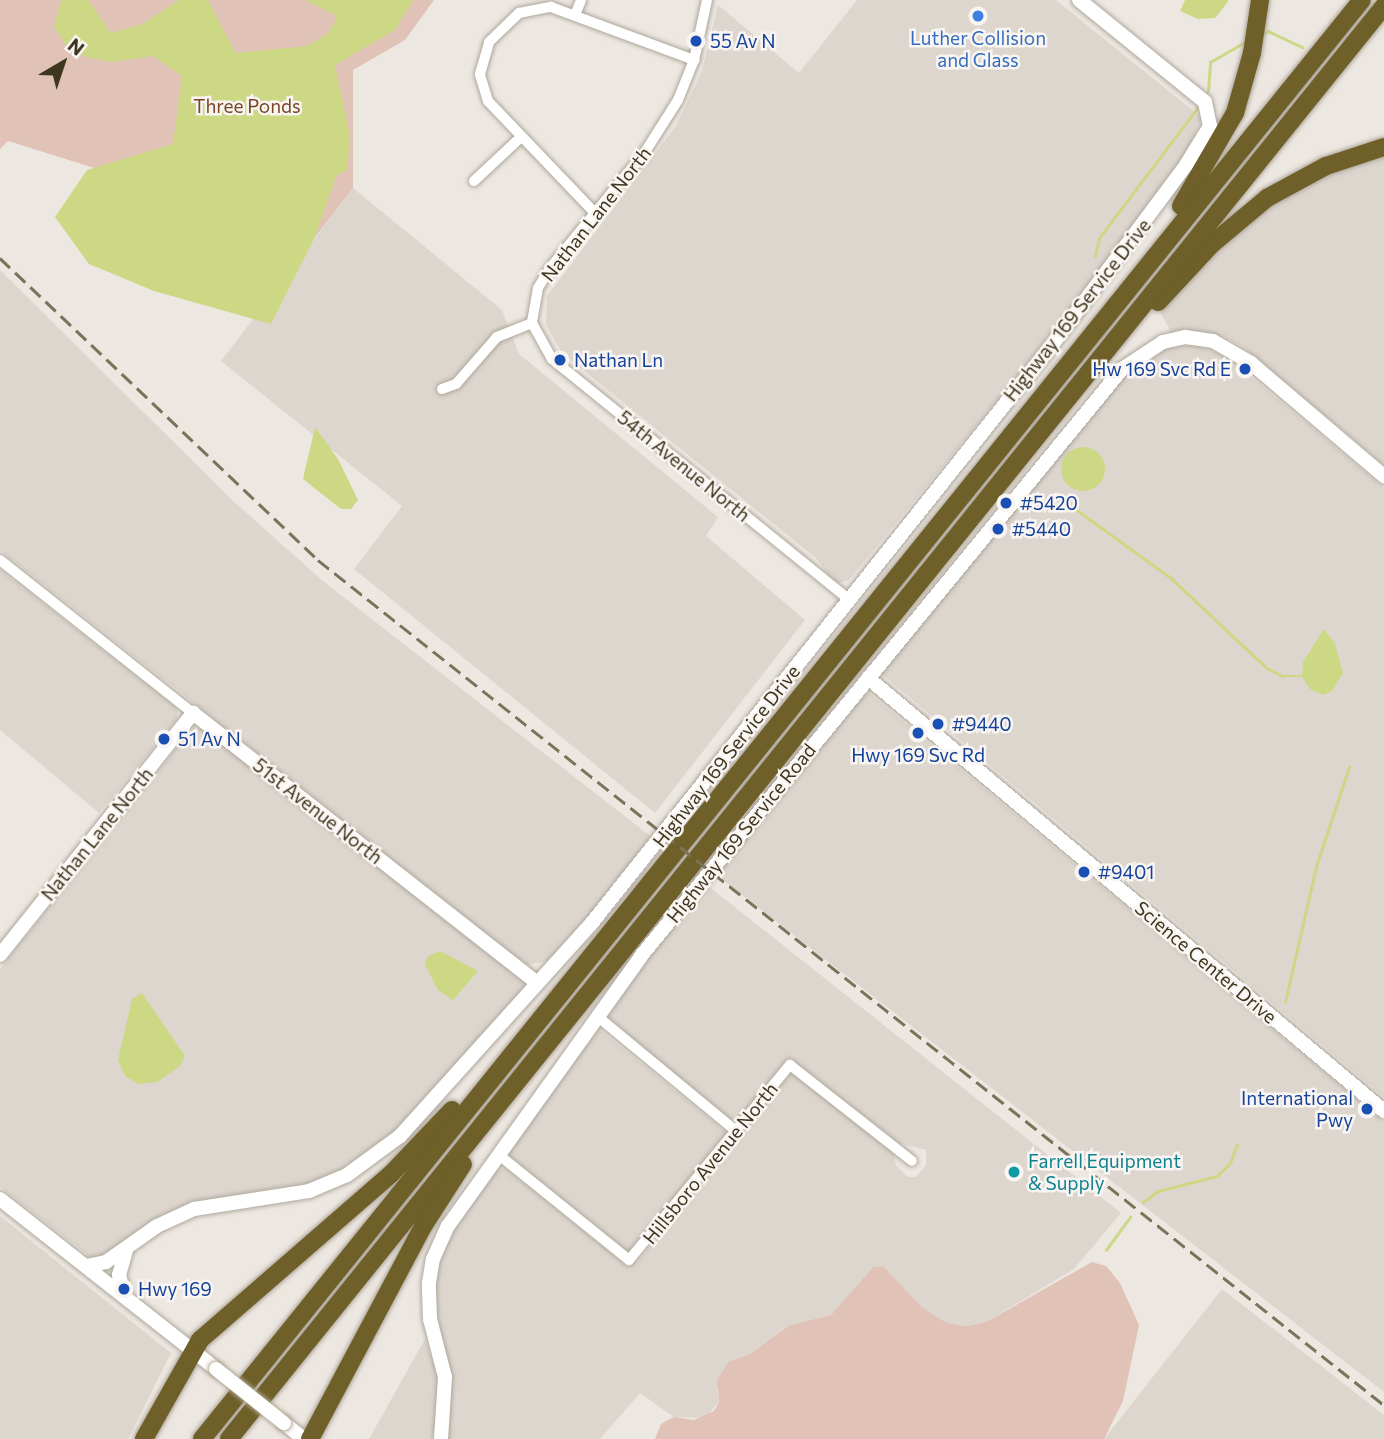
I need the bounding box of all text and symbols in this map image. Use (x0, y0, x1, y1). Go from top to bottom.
marker: Luther Collision and Glass (970, 8, 986, 24)
place label: Luther Collision and Glass (910, 27, 1046, 71)
north arrow (28, 28, 98, 98)
place label: 55 Av N (710, 30, 776, 52)
text: N (64, 33, 89, 60)
marker: 55 Av N (688, 33, 704, 49)
park label: Three Ponds (193, 95, 301, 117)
street label: Nathan Lane North (536, 142, 656, 286)
street label: Highway 169 Service Drive (999, 214, 1155, 406)
place label: Nathan Ln (574, 349, 663, 371)
marker: Nathan Ln (552, 352, 568, 368)
place label: Hw 169 Svc Rd E (1092, 358, 1231, 380)
marker: Hw 169 Svc Rd E (1237, 361, 1253, 377)
street label: 54th Avenue North (613, 406, 755, 526)
place label: #5420 (1020, 492, 1078, 514)
marker: #5420 (998, 495, 1014, 511)
place label: #5440 (1012, 518, 1071, 540)
marker: #5440 (990, 521, 1006, 537)
street label: Highway 169 Service Drive (648, 660, 804, 852)
place label: #9440 (952, 713, 1012, 735)
marker: #9440 (930, 716, 946, 732)
marker: Hwy 169 Svc Rd (910, 725, 926, 741)
place label: 51 Av N (178, 728, 241, 750)
marker: 51 Av N (156, 731, 172, 747)
street label: Highway 169 Service Road (662, 739, 820, 927)
place label: Hwy 169 Svc Rd (851, 744, 985, 766)
street label: 51st Avenue North (249, 753, 387, 869)
street label: Nathan Lane North (36, 763, 158, 905)
place label: #9401 (1098, 861, 1154, 883)
marker: #9401 (1076, 864, 1092, 880)
street label: Science Center Drive (1130, 896, 1282, 1028)
street label: Hillsboro Avenue North (638, 1078, 782, 1248)
place label: International Pwy (1241, 1087, 1353, 1131)
marker: International Pwy (1359, 1101, 1375, 1117)
place label: Farrell Equipment & Supply (1028, 1150, 1181, 1194)
marker: Farrell Equipment & Supply (1006, 1164, 1022, 1180)
place label: Hwy 169 (138, 1278, 212, 1300)
marker: Hwy 169 (116, 1281, 132, 1297)

